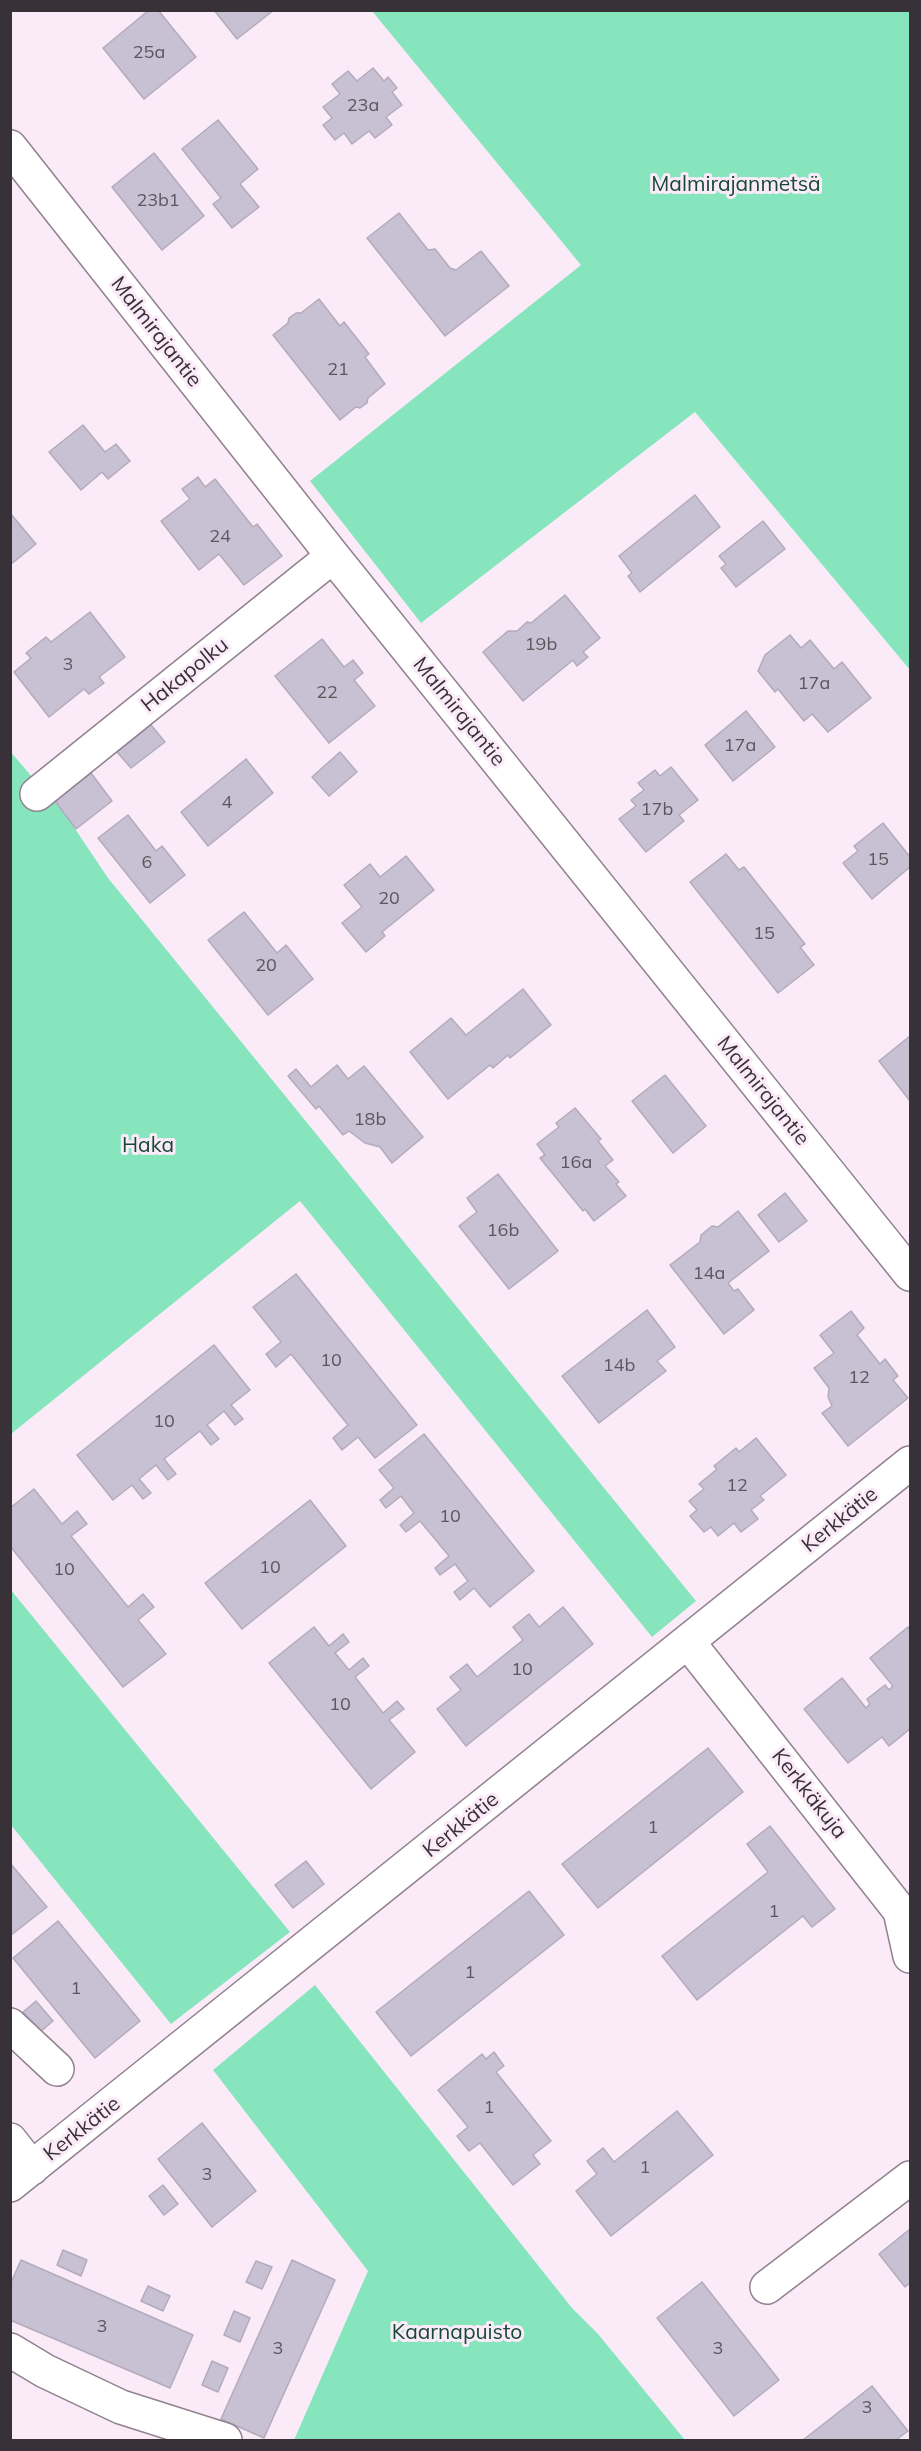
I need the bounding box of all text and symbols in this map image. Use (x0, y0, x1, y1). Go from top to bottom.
house number: 25a (133, 42, 165, 64)
house number: 23a (347, 95, 379, 117)
park label: Malmirajanmetsä (651, 172, 821, 198)
house number: 23b1 (136, 190, 180, 212)
street label: Malmirajantie (105, 272, 207, 392)
house number: 21 (327, 359, 349, 381)
house number: 24 (209, 526, 231, 548)
street label: Hakapolku (136, 632, 234, 718)
house number: 19b (525, 634, 557, 656)
street label: Malmirajantie (407, 652, 511, 772)
house number: 3 (63, 654, 73, 676)
house number: 17a (798, 673, 830, 695)
house number: 22 (316, 682, 338, 704)
house number: 17a (724, 735, 756, 757)
house number: 4 (222, 792, 232, 814)
house number: 17b (641, 799, 673, 821)
house number: 15 (867, 849, 889, 871)
house number: 6 (142, 852, 152, 874)
house number: 20 (378, 888, 400, 910)
house number: 15 (753, 923, 775, 945)
house number: 20 (255, 955, 277, 977)
street label: Malmirajantie (711, 1031, 815, 1151)
house number: 18b (354, 1109, 386, 1131)
park label: Haka (122, 1133, 174, 1159)
house number: 16a (560, 1152, 592, 1174)
house number: 16b (487, 1220, 519, 1242)
house number: 14a (693, 1263, 725, 1285)
house number: 10 (320, 1350, 342, 1372)
house number: 14b (603, 1355, 635, 1377)
house number: 12 (848, 1367, 870, 1389)
house number: 10 (153, 1411, 175, 1433)
house number: 12 (726, 1475, 748, 1497)
street label: Kerkkätie (797, 1482, 883, 1558)
house number: 10 (439, 1506, 461, 1528)
house number: 10 (259, 1557, 281, 1579)
house number: 10 (53, 1559, 75, 1581)
house number: 10 (511, 1659, 533, 1681)
house number: 10 (329, 1694, 351, 1716)
street label: Kerkkäkuja (766, 1744, 852, 1844)
street label: Kerkkätie (418, 1787, 504, 1863)
house number: 1 (648, 1817, 658, 1839)
house number: 1 (769, 1901, 779, 1923)
house number: 1 (465, 1962, 475, 1984)
house number: 1 (71, 1978, 81, 2000)
street label: Kerkkätie (39, 2091, 125, 2167)
house number: 1 (484, 2097, 494, 2119)
house number: 1 (640, 2157, 650, 2179)
house number: 3 (202, 2164, 212, 2186)
house number: 3 (97, 2316, 107, 2338)
park label: Kaarnapuisto (392, 2320, 522, 2346)
house number: 3 (273, 2338, 283, 2360)
house number: 3 (713, 2338, 723, 2360)
house number: 3 (862, 2397, 872, 2419)

